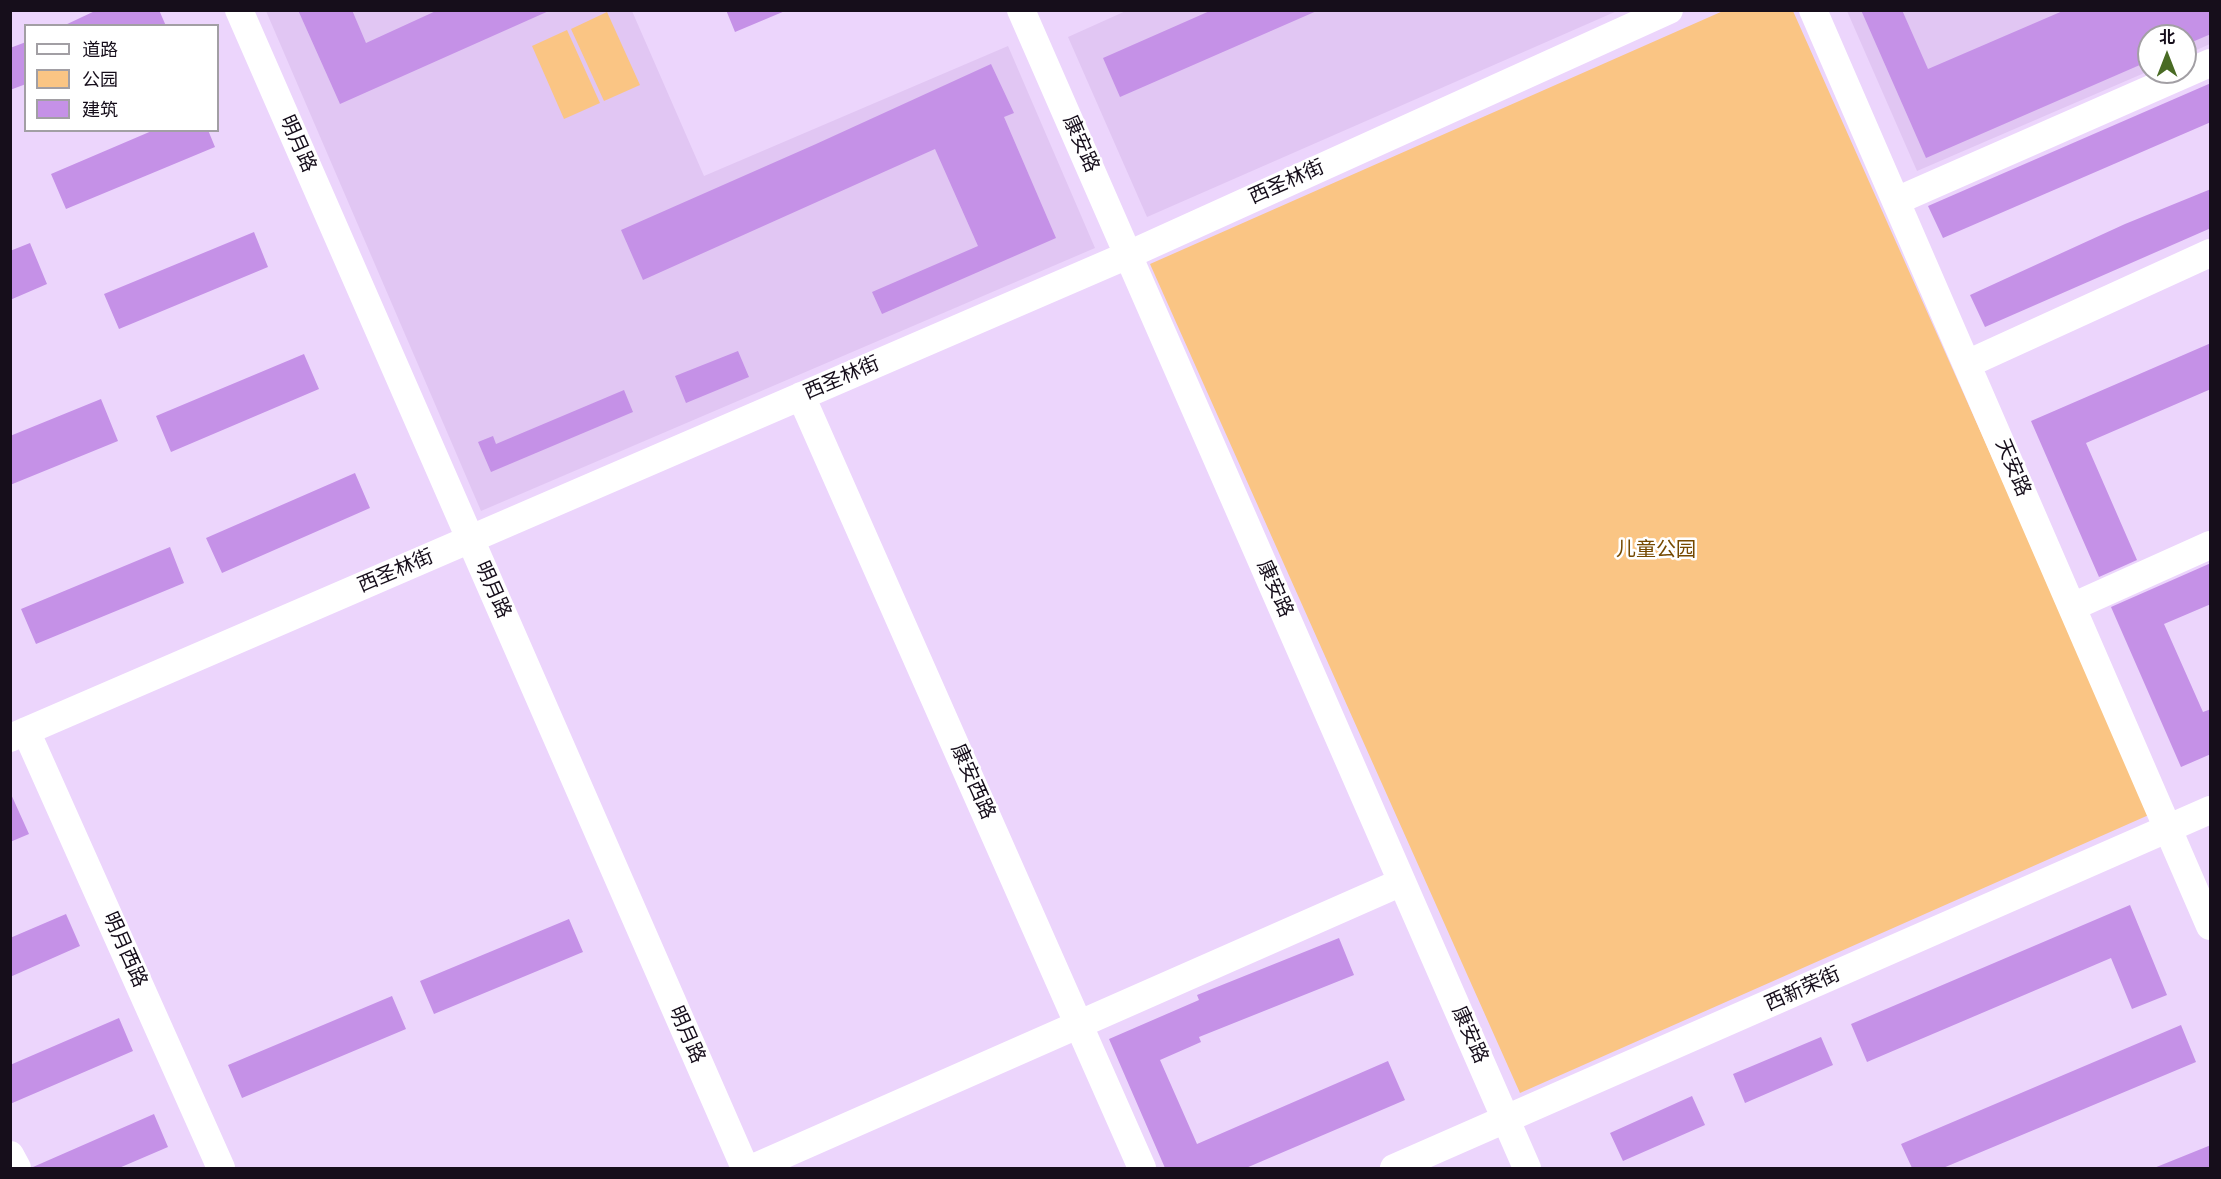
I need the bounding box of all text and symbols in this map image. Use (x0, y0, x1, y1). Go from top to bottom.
legend (24, 24, 219, 132)
north arrow (2137, 24, 2197, 84)
text: 北 (2159, 26, 2175, 49)
text: 道路 (82, 37, 118, 62)
text: 公园 (82, 67, 118, 92)
text: 建筑 (82, 97, 118, 122)
street label: 明月路 (274, 112, 320, 176)
street label: 康安路 (1057, 112, 1103, 176)
street label: 西圣林街 (1246, 156, 1328, 210)
street label: 西圣林街 (800, 352, 884, 406)
street label: 天安路 (1989, 436, 2035, 500)
park label: 儿童公园 (1616, 539, 1696, 563)
street label: 西圣林街 (354, 545, 438, 599)
street label: 康安路 (1251, 557, 1297, 621)
street label: 明月路 (469, 558, 515, 622)
street label: 康安西路 (945, 741, 999, 823)
street label: 明月西路 (97, 909, 151, 991)
street label: 西新荣街 (1762, 963, 1844, 1017)
street label: 明月路 (663, 1003, 709, 1067)
street label: 康安路 (1446, 1003, 1492, 1067)

